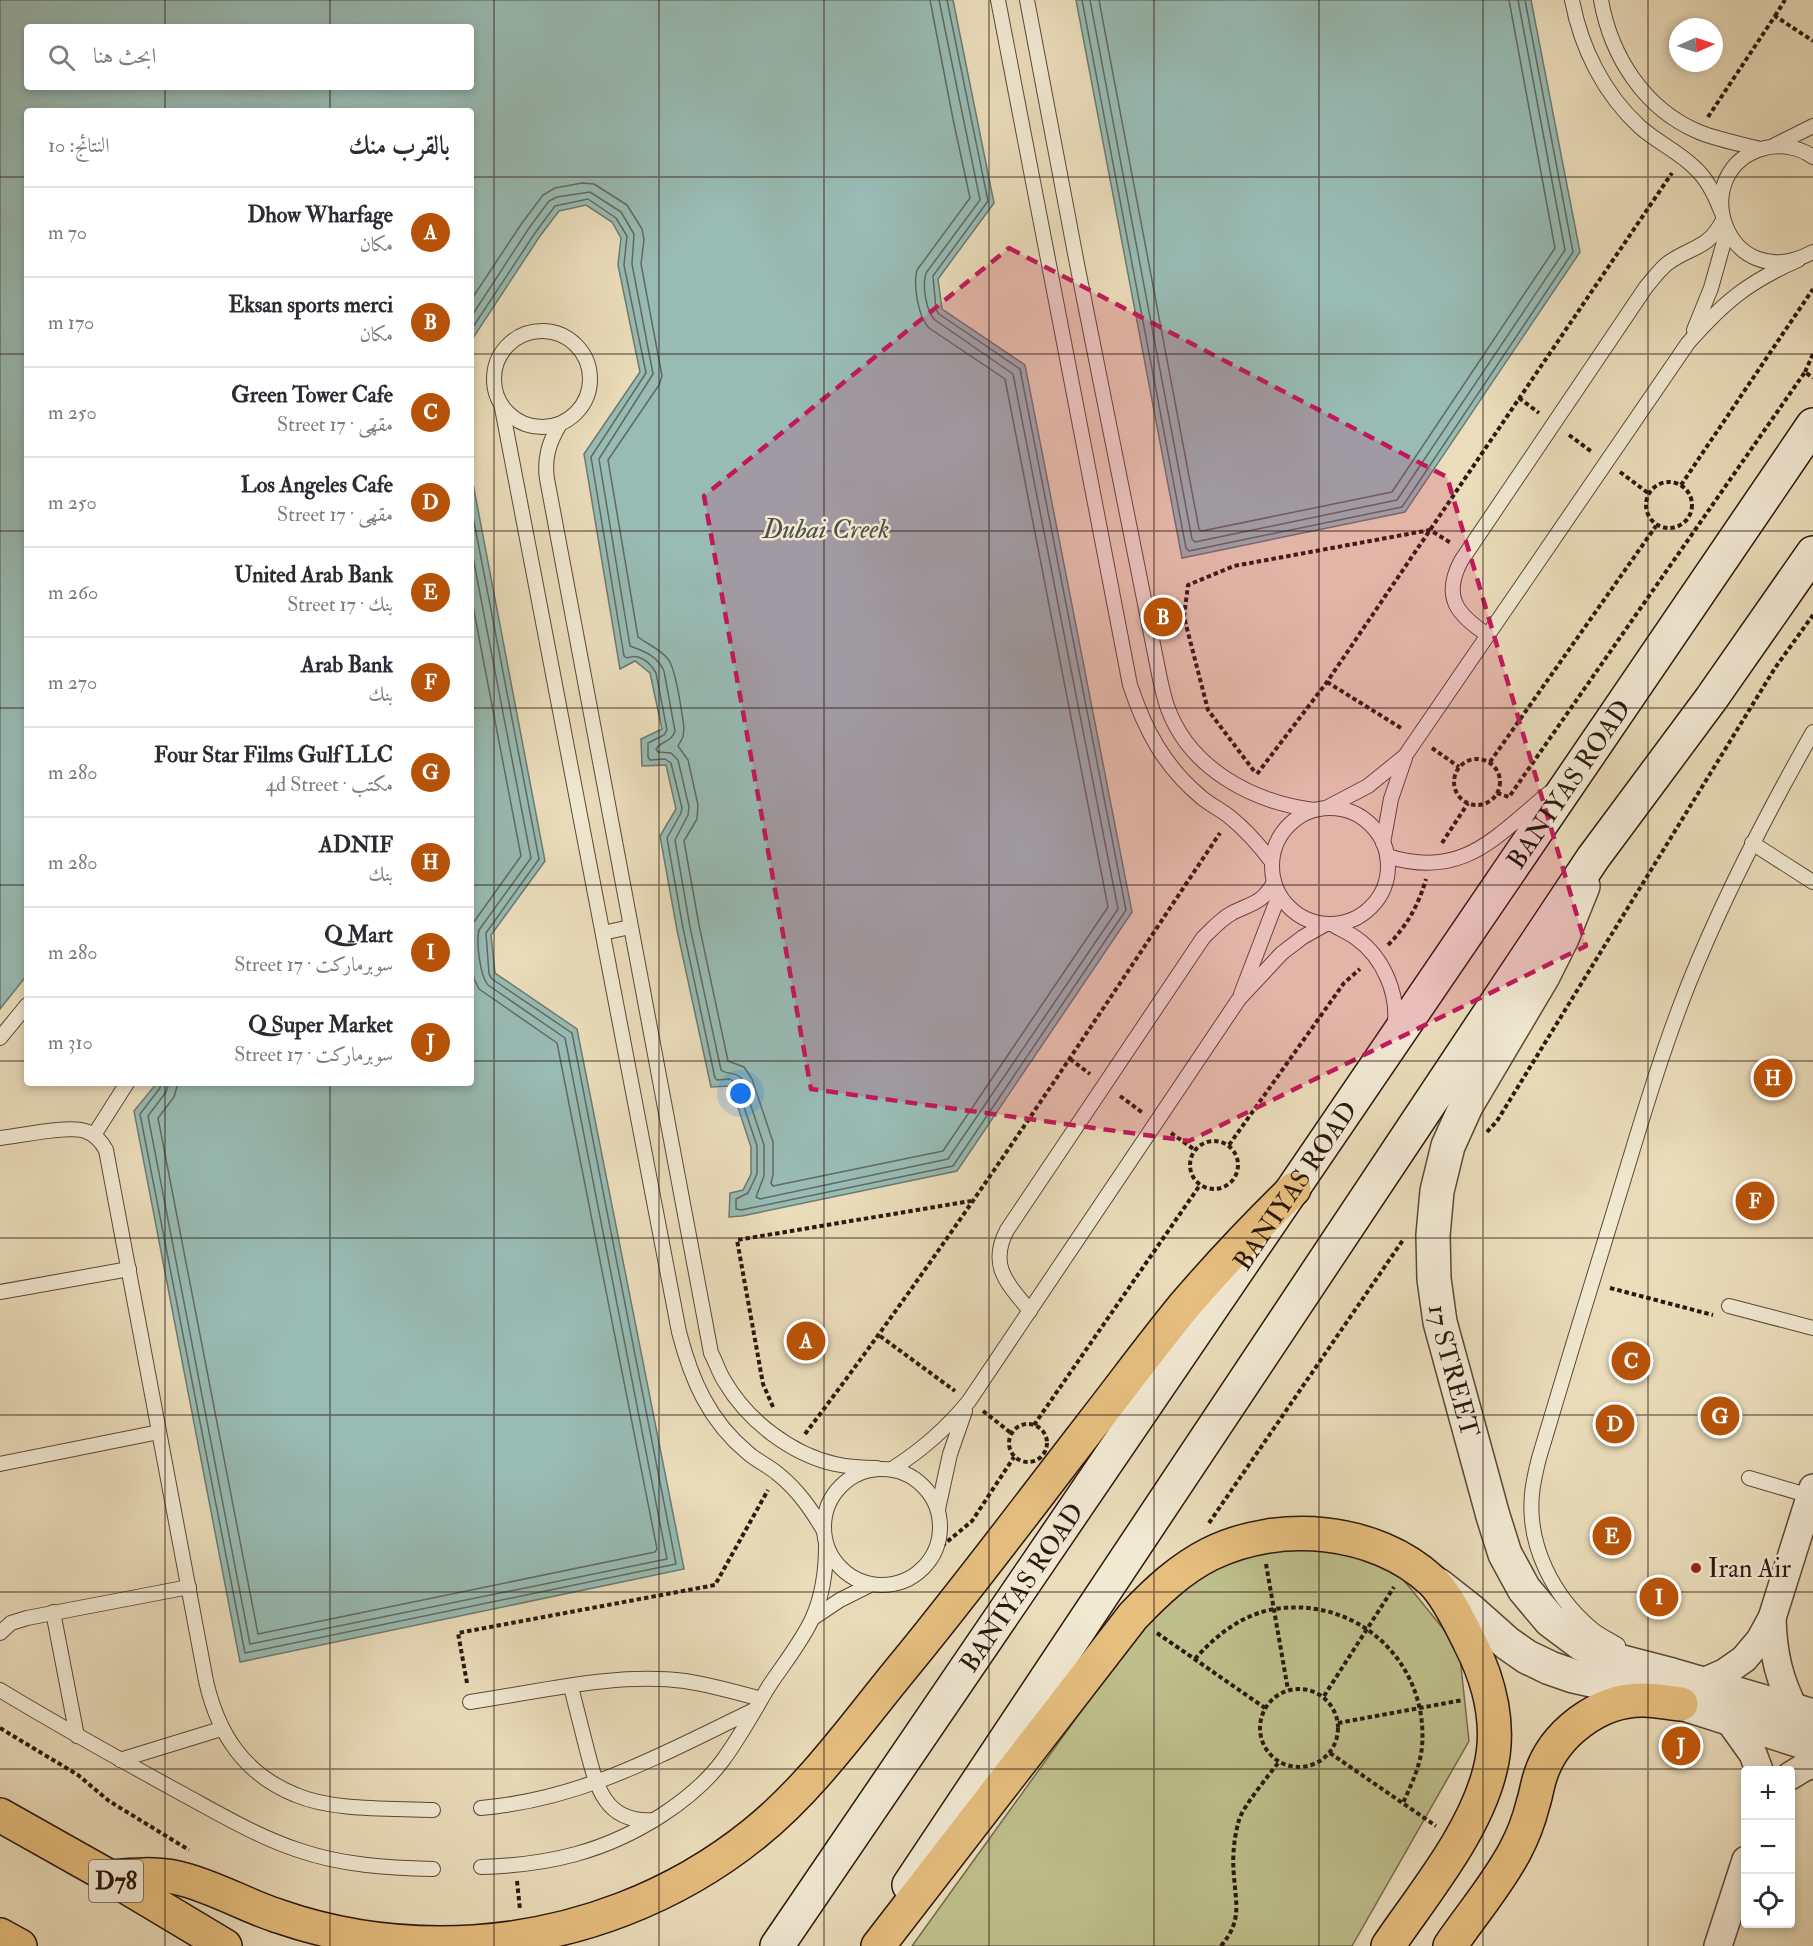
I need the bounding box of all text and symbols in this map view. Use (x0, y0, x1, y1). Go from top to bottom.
north arrow (1669, 18, 1723, 72)
search box (24, 24, 474, 90)
icon: search (45, 41, 78, 74)
text: ابحث هنا (93, 42, 156, 70)
text: بالقرب منك (348, 130, 450, 162)
text: النتائج: 10 (48, 133, 110, 158)
text: Dhow Wharfage (247, 201, 393, 229)
text: 70 m (48, 220, 87, 245)
text: A (424, 220, 437, 245)
text: مكان (359, 232, 393, 257)
text: Eksan sports merci (228, 291, 393, 319)
text: 170 m (48, 310, 94, 335)
text: B (424, 310, 437, 335)
text: مكان (359, 322, 393, 347)
text: Green Tower Cafe (231, 381, 393, 409)
text: 250 m (48, 400, 97, 425)
text: C (423, 400, 438, 425)
text: مقهى · 17 Street (277, 412, 393, 437)
text: Los Angeles Cafe (241, 471, 393, 499)
text: 250 m (48, 490, 97, 515)
text: D (422, 490, 439, 515)
text: مقهى · 17 Street (277, 502, 393, 527)
water label: Dubai Creek (762, 513, 889, 546)
text: United Arab Bank (234, 561, 393, 589)
text: 260 m (48, 580, 98, 605)
text: E (423, 580, 438, 605)
text: بنك · 17 Street (287, 592, 393, 617)
pin: B (1144, 594, 1182, 640)
text: Arab Bank (301, 651, 393, 679)
text: 270 m (48, 670, 97, 695)
text: F (424, 670, 437, 695)
text: بنك (368, 682, 393, 707)
street label: BANIYAS ROAD (1500, 694, 1638, 875)
text: Four Star Films Gulf LLC (154, 741, 393, 769)
text: 280 m (48, 760, 98, 785)
text: G (422, 760, 439, 785)
text: مكتب · 4d Street (266, 772, 393, 797)
text: ADNIF (319, 831, 393, 859)
text: 280 m (48, 850, 98, 875)
text: H (422, 850, 439, 875)
text: بنك (368, 862, 393, 887)
text: Q Mart (324, 921, 393, 949)
text: 280 m (48, 940, 98, 965)
text: I (426, 940, 435, 965)
text: سوبرماركت · 17 Street (234, 952, 393, 977)
text: Q Super Market (248, 1011, 393, 1039)
text: 310 m (48, 1030, 93, 1055)
text: J (426, 1030, 435, 1055)
text: سوبرماركت · 17 Street (234, 1042, 393, 1067)
pin: H (1754, 1056, 1792, 1100)
your location (726, 1079, 755, 1108)
street label: BANIYAS ROAD (1227, 1096, 1365, 1277)
pin: F (1736, 1178, 1774, 1224)
street label: 17 STREET (1421, 1303, 1486, 1441)
pin: A (786, 1318, 826, 1364)
pin: C (1612, 1338, 1650, 1384)
pin: G (1700, 1394, 1740, 1438)
pin: D (1596, 1402, 1634, 1446)
street label: BANIYAS ROAD (953, 1497, 1091, 1679)
pin: E (1592, 1514, 1632, 1558)
place label: Iran Air (1708, 1553, 1791, 1585)
marker: Iran Air (1689, 1561, 1703, 1575)
pin: I (1640, 1574, 1678, 1620)
pin: J (1662, 1724, 1700, 1768)
map controls (1741, 1766, 1795, 1928)
button: + (1741, 1766, 1795, 1820)
button: − (1741, 1820, 1795, 1874)
road number: D78 (89, 1860, 143, 1902)
button: locate (1741, 1874, 1795, 1928)

